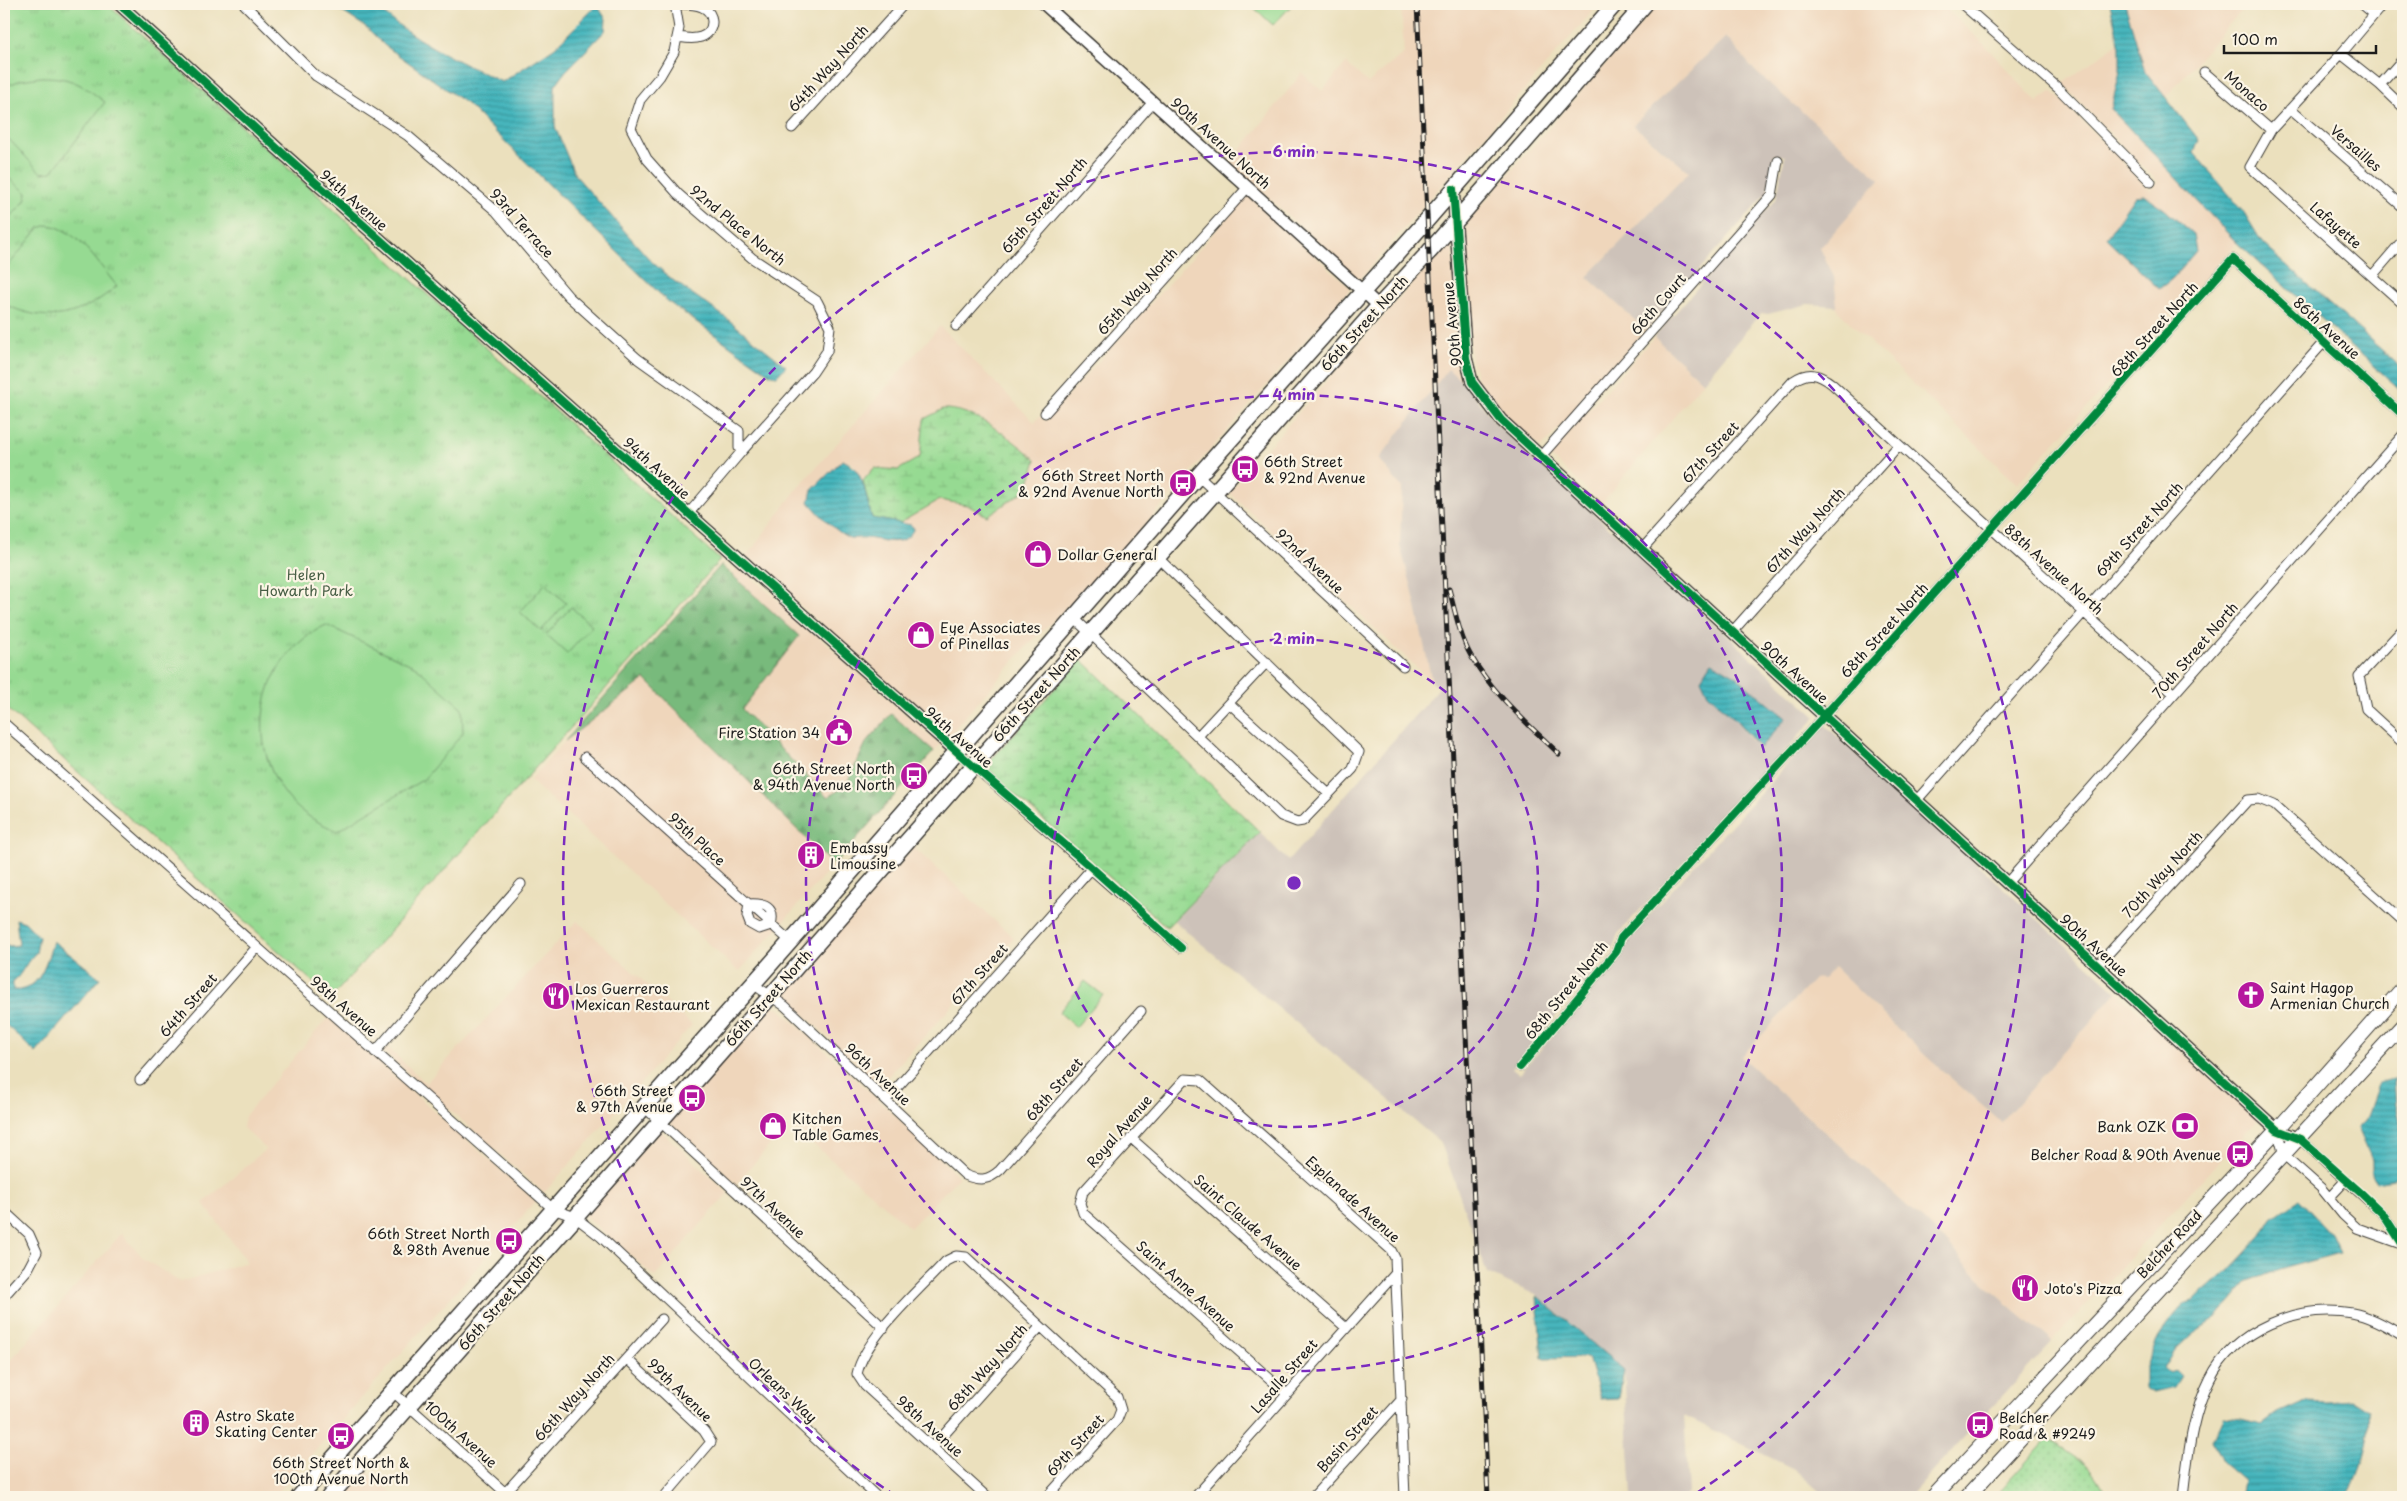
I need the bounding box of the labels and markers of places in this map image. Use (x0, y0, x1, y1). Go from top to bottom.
place label: 66th Street & 92nd Avenue (1264, 451, 1366, 488)
bus stop icon: 66th Street & 92nd Avenue (1230, 454, 1260, 484)
place label: 66th Street North & 92nd Avenue North (1018, 465, 1164, 502)
bus stop icon: 66th Street North & 92nd Avenue North (1168, 468, 1198, 498)
shop icon: Dollar General (1023, 539, 1053, 569)
place label: Dollar General (1057, 544, 1157, 565)
place label: Eye Associates of Pinellas (940, 617, 1040, 654)
shop icon: Eye Associates of Pinellas (906, 620, 936, 650)
public building icon: Fire Station 34 (824, 717, 854, 747)
place label: Fire Station 34 (718, 722, 820, 743)
place label: 66th Street North & 94th Avenue North (753, 758, 895, 795)
bus stop icon: 66th Street North & 94th Avenue North (899, 761, 929, 791)
place label: Embassy Limousine (830, 837, 897, 874)
building icon: Embassy Limousine (796, 840, 826, 870)
centre of rings (1285, 874, 1303, 892)
place label: Saint Hagop Armenian Church (2270, 977, 2390, 1014)
place label: Los Guerreros Mexican Restaurant (575, 978, 710, 1015)
church icon: Saint Hagop Armenian Church (2236, 980, 2266, 1010)
restaurant icon: Los Guerreros Mexican Restaurant (541, 981, 571, 1011)
place label: 66th Street & 97th Avenue (576, 1080, 673, 1117)
bus stop icon: 66th Street & 97th Avenue (677, 1083, 707, 1113)
place label: Kitchen Table Games (792, 1108, 879, 1145)
shop icon: Kitchen Table Games (758, 1111, 788, 1141)
bank icon: Bank OZK (2170, 1111, 2200, 1141)
place label: Bank OZK (2097, 1116, 2166, 1137)
bus stop icon: Belcher Road & 90th Avenue (2225, 1139, 2255, 1169)
place label: Belcher Road & 90th Avenue (2031, 1144, 2221, 1165)
place label: 66th Street North & 98th Avenue (368, 1223, 490, 1260)
bus stop icon: 66th Street North & 98th Avenue (494, 1226, 524, 1256)
restaurant icon: Joto's Pizza (2010, 1273, 2040, 1303)
place label: Joto's Pizza (2044, 1278, 2122, 1299)
place label: Astro Skate Skating Center (215, 1405, 318, 1442)
place label: Belcher Road & #9249 (1999, 1407, 2096, 1444)
building icon: Astro Skate Skating Center (181, 1408, 211, 1438)
bus stop icon: Belcher Road & #9249 (1965, 1410, 1995, 1440)
bus stop icon: 66th Street North & 100th Avenue North (326, 1421, 356, 1451)
place label: 66th Street North & 100th Avenue North (272, 1452, 410, 1489)

